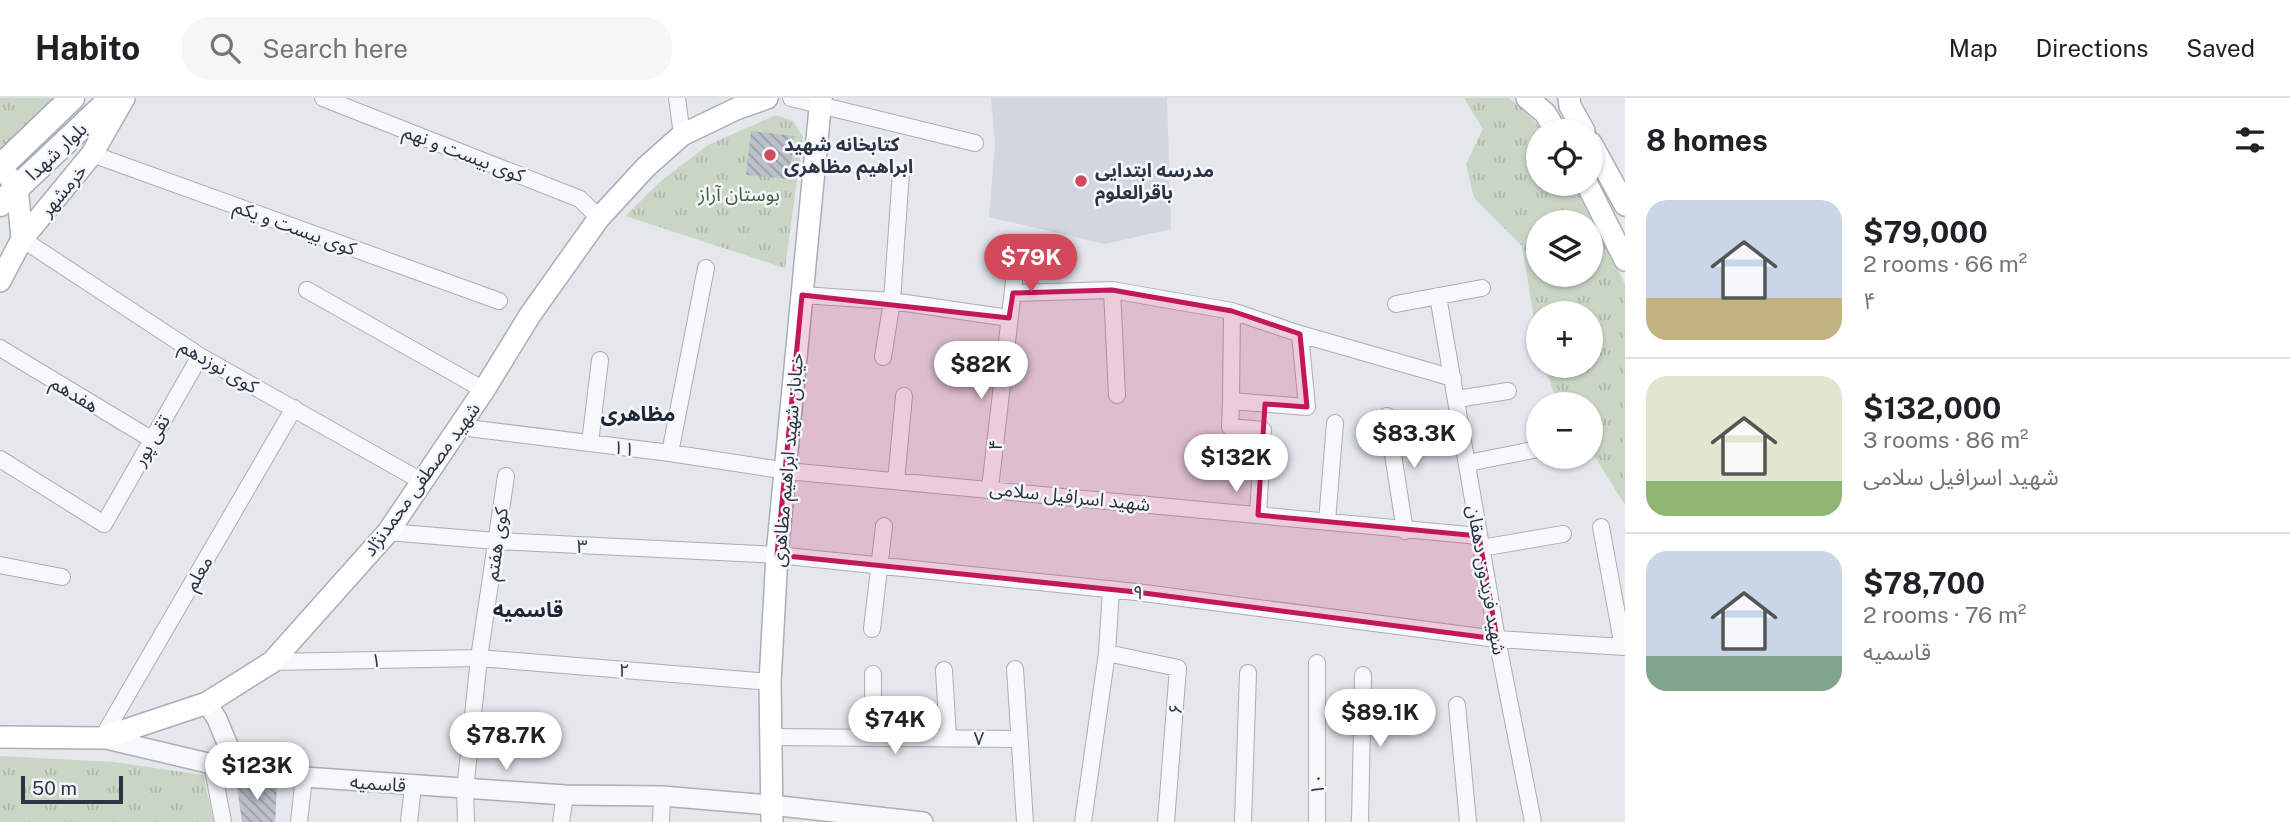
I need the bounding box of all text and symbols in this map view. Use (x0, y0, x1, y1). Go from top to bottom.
search box (182, 17, 672, 80)
text: Habito (35, 29, 140, 67)
icon: search (206, 29, 244, 67)
text: Search here (262, 33, 408, 64)
text: Map (1949, 34, 1998, 62)
text: Directions (2036, 34, 2148, 62)
text: Saved (2186, 34, 2255, 62)
street label: بلوار شهدا (21, 117, 92, 185)
map controls (1526, 119, 1603, 469)
button: locate (1526, 119, 1603, 196)
street label: کوی بیست و نهم (399, 120, 529, 190)
icon: filters (2231, 121, 2269, 159)
text: 8 homes (1646, 122, 1768, 158)
place label: کتابخانه شهید ابراهیم مظاهری (784, 133, 913, 181)
marker: کتابخانه شهید ابراهیم مظاهری (762, 147, 778, 163)
street label: خرمشهر (34, 159, 92, 222)
place label: مدرسه ابتدایی باقرالعلوم (1095, 159, 1214, 207)
marker: مدرسه ابتدایی باقرالعلوم (1073, 173, 1089, 189)
park label: بوستان آراز (697, 183, 780, 206)
street label: کوی بیست و یکم (229, 195, 360, 264)
button: layers (1526, 210, 1603, 287)
text: $79,000 (1863, 214, 1988, 250)
icon: home (1702, 228, 1786, 312)
pin: $79K (990, 234, 1072, 294)
text: $79K (1000, 243, 1062, 270)
text: 2 rooms · 66 m² (1863, 250, 2027, 277)
text: ۴ (1863, 287, 1876, 314)
button: + (1526, 301, 1603, 378)
street label: کوی نوزدهم (174, 335, 263, 401)
pin: $82K (940, 342, 1022, 401)
text: $82K (950, 350, 1012, 377)
street label: خیابان شهید ابراهیم مظاهری (767, 352, 811, 568)
street label: هفدهم (45, 371, 103, 420)
text: $132,000 (1863, 390, 2001, 426)
button: − (1526, 392, 1603, 469)
street label: شهید مصطفی محمدنژاد (358, 398, 485, 561)
district label: مظاهری (600, 401, 676, 426)
icon: home (1702, 404, 1786, 488)
pin: $83.3K (1357, 410, 1471, 470)
street label: تقی پور (127, 411, 176, 471)
text: $83.3K (1372, 419, 1456, 446)
text: 3 rooms · 86 m² (1863, 426, 2029, 453)
pin: $132K (1187, 434, 1285, 494)
street label: ۱۱ (612, 436, 636, 460)
street label: ۴ (983, 438, 1007, 452)
text: $132K (1200, 443, 1272, 470)
text: شهید اسرافیل سلامی (1863, 463, 2059, 490)
street label: شهید اسرافیل سلامی (988, 477, 1152, 516)
street label: شهید فریدون دهقان (1462, 503, 1511, 657)
street label: کوی هفتم (480, 505, 516, 583)
street label: ۳ (576, 535, 588, 557)
street label: معلم (179, 552, 220, 596)
text: $78,700 (1863, 565, 1985, 601)
icon: home (1702, 579, 1786, 663)
street label: ۹ (1131, 580, 1145, 604)
district label: قاسمیه (493, 597, 563, 622)
text: 2 rooms · 76 m² (1863, 601, 2026, 628)
text: قاسمیه (1863, 638, 1931, 665)
street label: ۱ (370, 649, 382, 671)
street label: ۲ (618, 659, 630, 681)
pin: $89.1K (1323, 690, 1437, 749)
pin: $74K (854, 696, 936, 756)
text: $89.1K (1341, 698, 1419, 725)
street label: ۶ (1164, 703, 1186, 715)
text: $74K (864, 705, 926, 732)
pin: $78.7K (449, 712, 563, 772)
text: $78.7K (466, 721, 546, 748)
street label: ۷ (974, 727, 985, 749)
pin: $123K (208, 742, 306, 802)
text: $123K (221, 751, 293, 778)
street label: قاسمیه (349, 770, 407, 796)
scale bar (21, 773, 122, 805)
street label: ۱۰ (1306, 773, 1328, 795)
text: 50 m (32, 777, 77, 799)

